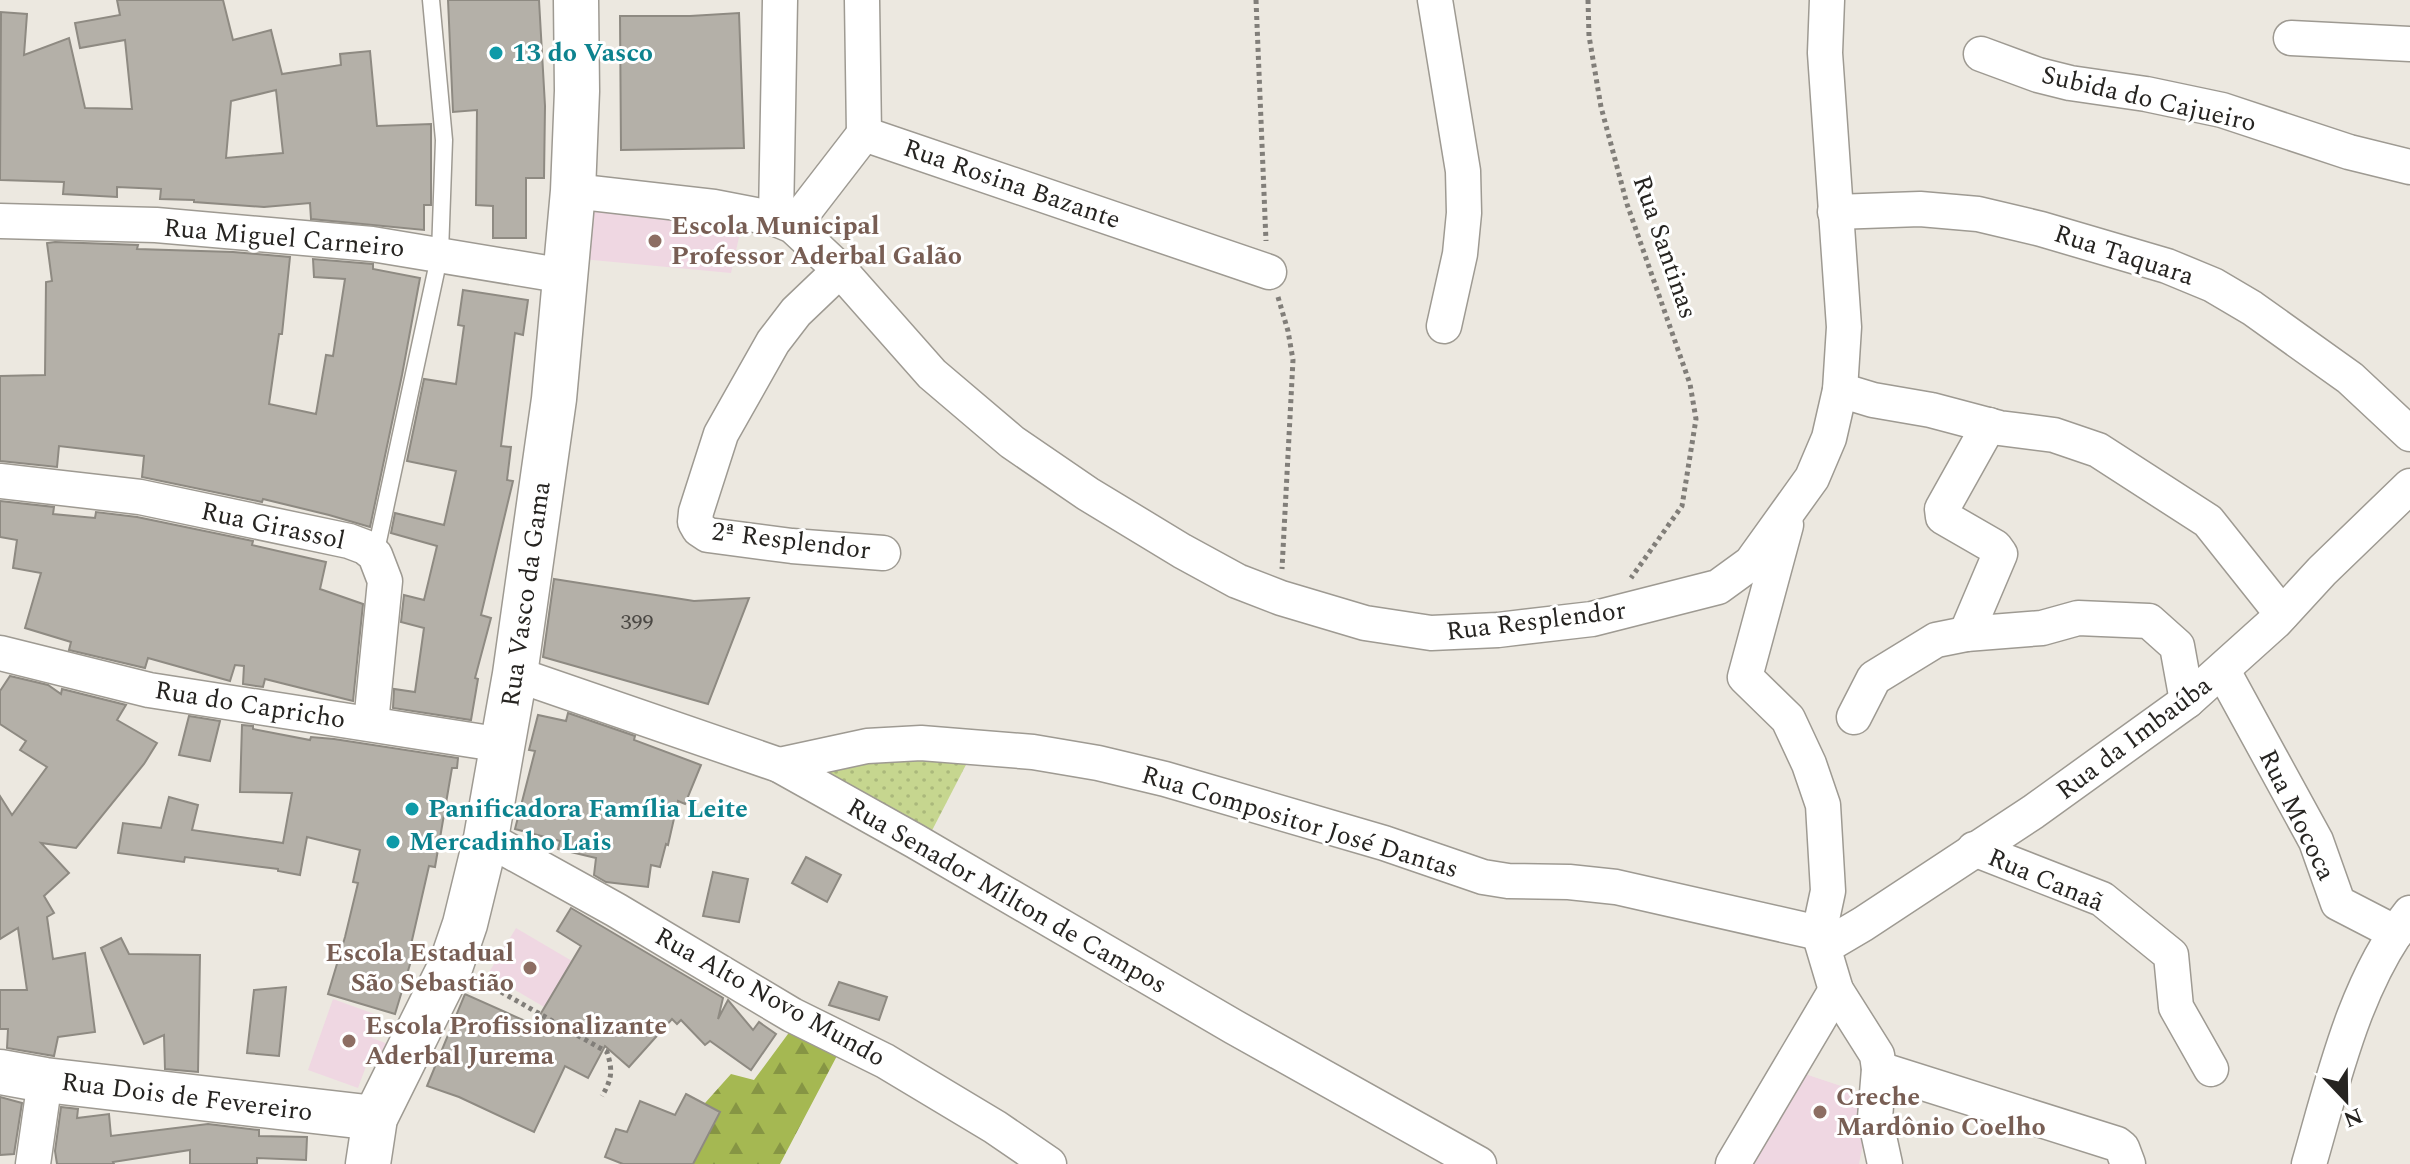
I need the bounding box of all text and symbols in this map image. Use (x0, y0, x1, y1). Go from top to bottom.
place label: 13 do Vasco (512, 33, 653, 73)
marker: 13 do Vasco (487, 44, 505, 62)
street label: Subida do Cajueiro (2038, 55, 2260, 143)
street label: Rua Rosina Bazante (898, 128, 1126, 240)
street label: Rua Santinas (1622, 170, 1708, 324)
place label: Escola Municipal Professor Aderbal Galão (671, 206, 962, 276)
street label: Rua Miguel Carneiro (162, 208, 406, 268)
street label: Rua Taquara (2049, 214, 2200, 297)
marker: Escola Municipal Professor Aderbal Galão (646, 232, 664, 250)
street label: Rua Vasco da Gama (490, 478, 562, 709)
street label: Rua Girassol (197, 491, 349, 561)
street label: 2ª Resplendor (709, 511, 873, 571)
street label: Rua Resplendor (1444, 590, 1628, 652)
house number: 399 (620, 606, 654, 639)
street label: Rua da Imbaúba (2048, 666, 2221, 810)
street label: Rua do Capricho (152, 670, 348, 740)
street label: Rua Mococa (2248, 742, 2346, 888)
street label: Rua Compositor José Dantas (1136, 755, 1464, 889)
street label: Rua Senador Milton de Campos (839, 788, 1175, 1004)
place label: Panificadora Família Leite (428, 789, 748, 829)
marker: Panificadora Família Leite (403, 800, 421, 818)
place label: Mercadinho Lais (409, 822, 612, 862)
marker: Mercadinho Lais (384, 833, 402, 851)
street label: Rua Canaã (1982, 838, 2111, 923)
street label: Rua Alto Novo Mundo (647, 917, 893, 1077)
place label: Escola Estadual São Sebastião (325, 933, 514, 1003)
marker: Escola Estadual São Sebastião (521, 959, 539, 977)
place label: Escola Profissionalizante Aderbal Jurema (365, 1006, 667, 1076)
marker: Escola Profissionalizante Aderbal Jurema (340, 1032, 358, 1050)
north arrow (2306, 1060, 2386, 1140)
street label: Rua Dois de Fevereiro (59, 1062, 315, 1132)
place label: Creche Mardônio Coelho (1836, 1077, 2046, 1147)
text: N (2338, 1098, 2367, 1136)
marker: Creche Mardônio Coelho (1811, 1103, 1829, 1121)

